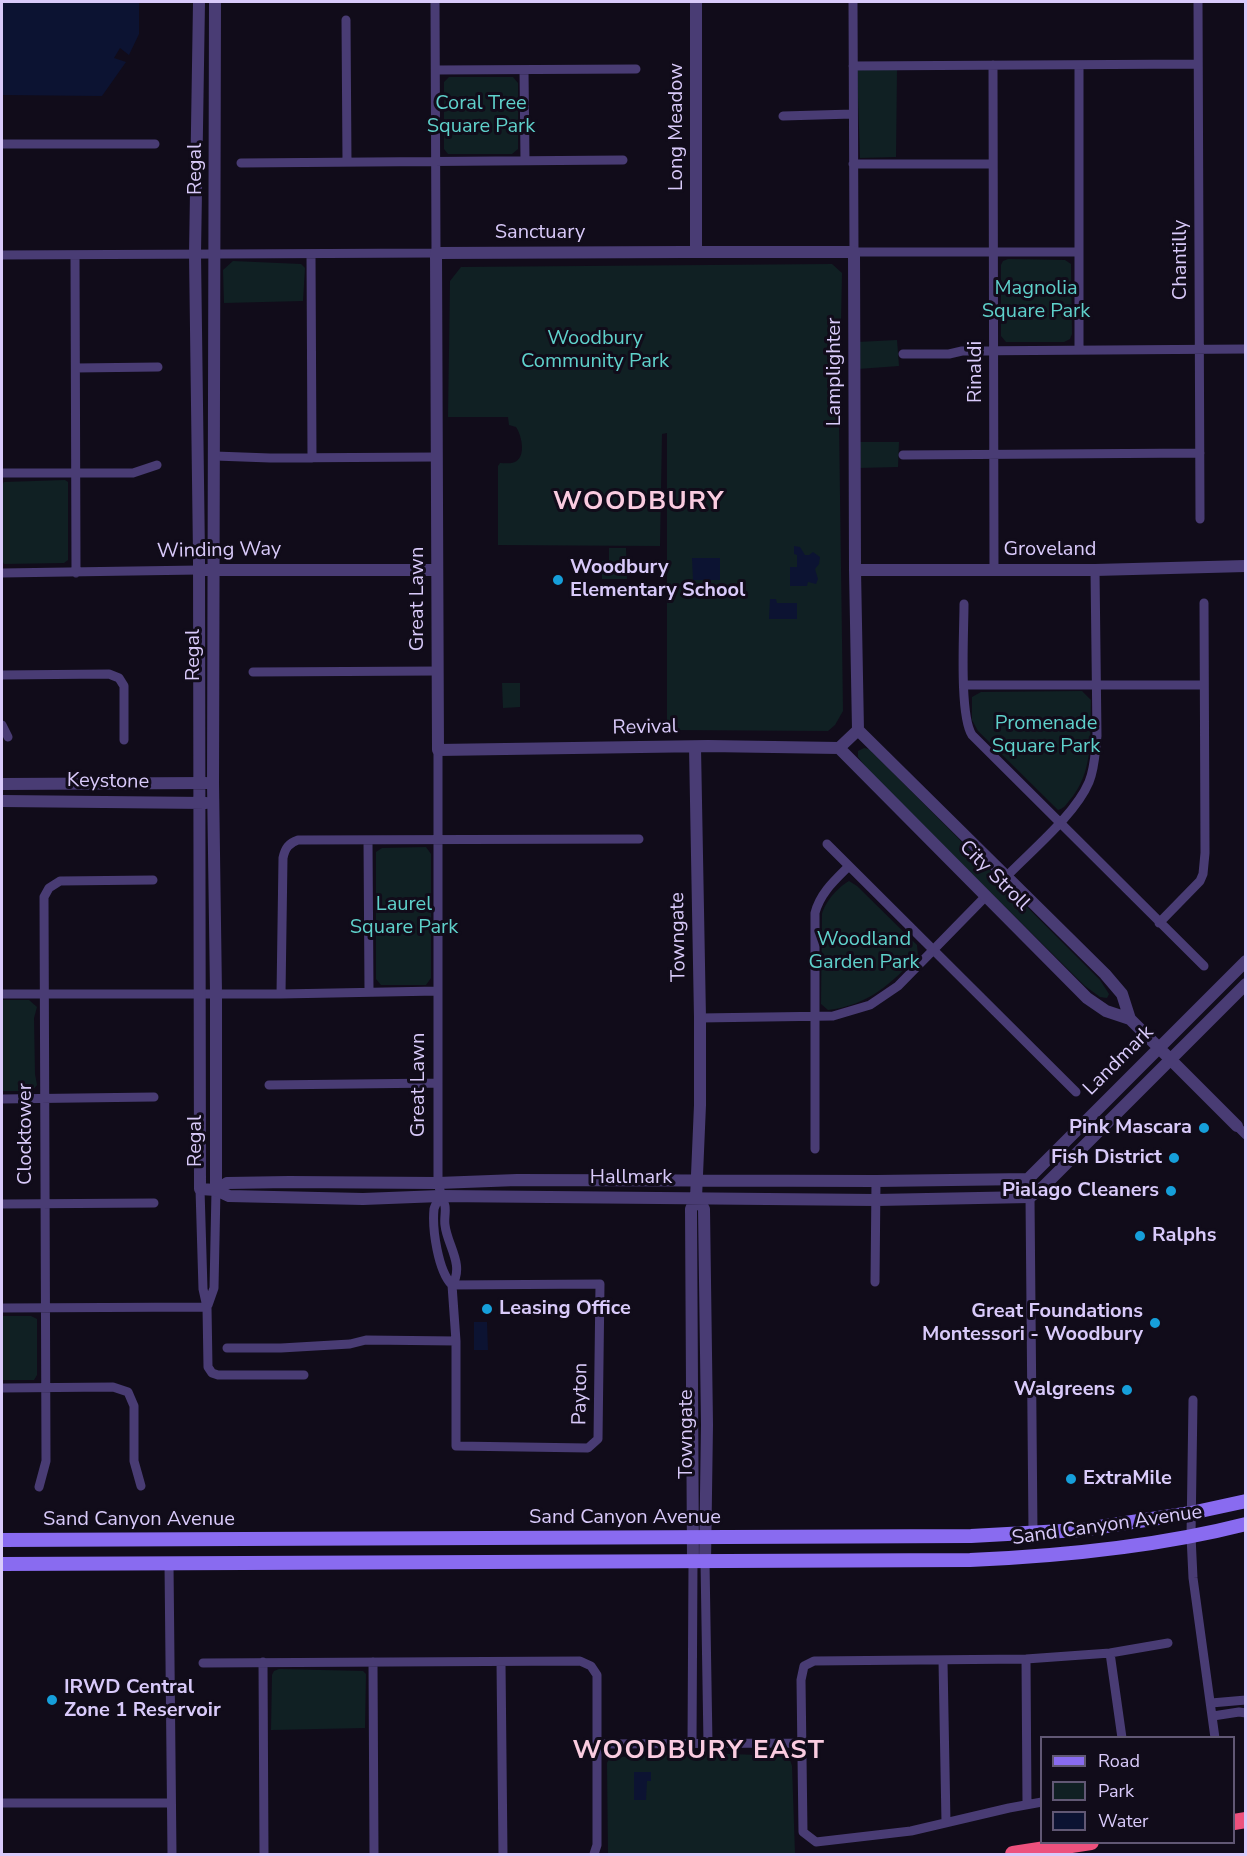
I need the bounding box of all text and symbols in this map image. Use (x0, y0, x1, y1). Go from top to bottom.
street label: Long Meadow (665, 63, 689, 191)
park label: Coral Tree Square Park (427, 92, 535, 139)
street label: Regal (184, 143, 208, 195)
street label: Chantilly (1169, 220, 1193, 300)
street label: Sanctuary (495, 221, 585, 245)
park label: Magnolia Square Park (982, 277, 1090, 324)
street label: Lamplighter (823, 318, 847, 426)
park label: Woodbury Community Park (521, 327, 669, 374)
street label: Rinaldi (964, 341, 988, 403)
district label: WOODBURY (553, 487, 725, 519)
street label: Winding Way (157, 538, 281, 564)
street label: Groveland (1004, 538, 1096, 562)
street label: Great Lawn (406, 547, 430, 651)
place label: Woodbury Elementary School (570, 556, 745, 603)
marker: Woodbury Elementary School (551, 573, 565, 587)
street label: Regal (182, 629, 206, 681)
park label: Promenade Square Park (992, 712, 1100, 759)
street label: Revival (612, 715, 678, 741)
street label: Keystone (67, 769, 149, 795)
street label: City Stroll (954, 836, 1034, 916)
street label: Towngate (666, 892, 692, 982)
park label: Laurel Square Park (350, 893, 458, 940)
park label: Woodland Garden Park (809, 928, 919, 975)
street label: Landmark (1079, 1021, 1159, 1101)
street label: Great Lawn (407, 1033, 431, 1137)
street label: Clocktower (14, 1083, 38, 1185)
street label: Regal (184, 1115, 208, 1167)
place label: Pink Mascara (1069, 1116, 1192, 1140)
marker: Pink Mascara (1197, 1121, 1211, 1135)
place label: Fish District (1051, 1146, 1162, 1170)
marker: Fish District (1167, 1151, 1181, 1165)
street label: Hallmark (590, 1166, 672, 1190)
place label: Pialago Cleaners (1002, 1179, 1159, 1203)
marker: Pialago Cleaners (1164, 1184, 1178, 1198)
place label: Ralphs (1152, 1224, 1216, 1248)
marker: Ralphs (1133, 1229, 1147, 1243)
place label: Leasing Office (499, 1297, 631, 1321)
place label: Great Foundations Montessori - Woodbury (922, 1300, 1143, 1347)
marker: Leasing Office (480, 1302, 494, 1316)
marker: Great Foundations Montessori - Woodbury (1148, 1316, 1162, 1330)
street label: Payton (568, 1363, 594, 1425)
place label: Walgreens (1014, 1378, 1115, 1402)
marker: Walgreens (1120, 1383, 1134, 1397)
street label: Towngate (675, 1389, 699, 1479)
place label: ExtraMile (1083, 1467, 1172, 1491)
marker: ExtraMile (1064, 1472, 1078, 1486)
street label: Sand Canyon Avenue (1010, 1501, 1204, 1551)
street label: Sand Canyon Avenue (529, 1506, 721, 1530)
street label: Sand Canyon Avenue (43, 1508, 235, 1532)
place label: IRWD Central Zone 1 Reservoir (64, 1676, 221, 1723)
marker: IRWD Central Zone 1 Reservoir (45, 1693, 59, 1707)
district label: WOODBURY EAST (573, 1736, 825, 1768)
legend (1040, 1736, 1235, 1844)
text: Road (1098, 1749, 1140, 1773)
text: Park (1098, 1779, 1134, 1803)
text: Water (1098, 1809, 1149, 1833)

